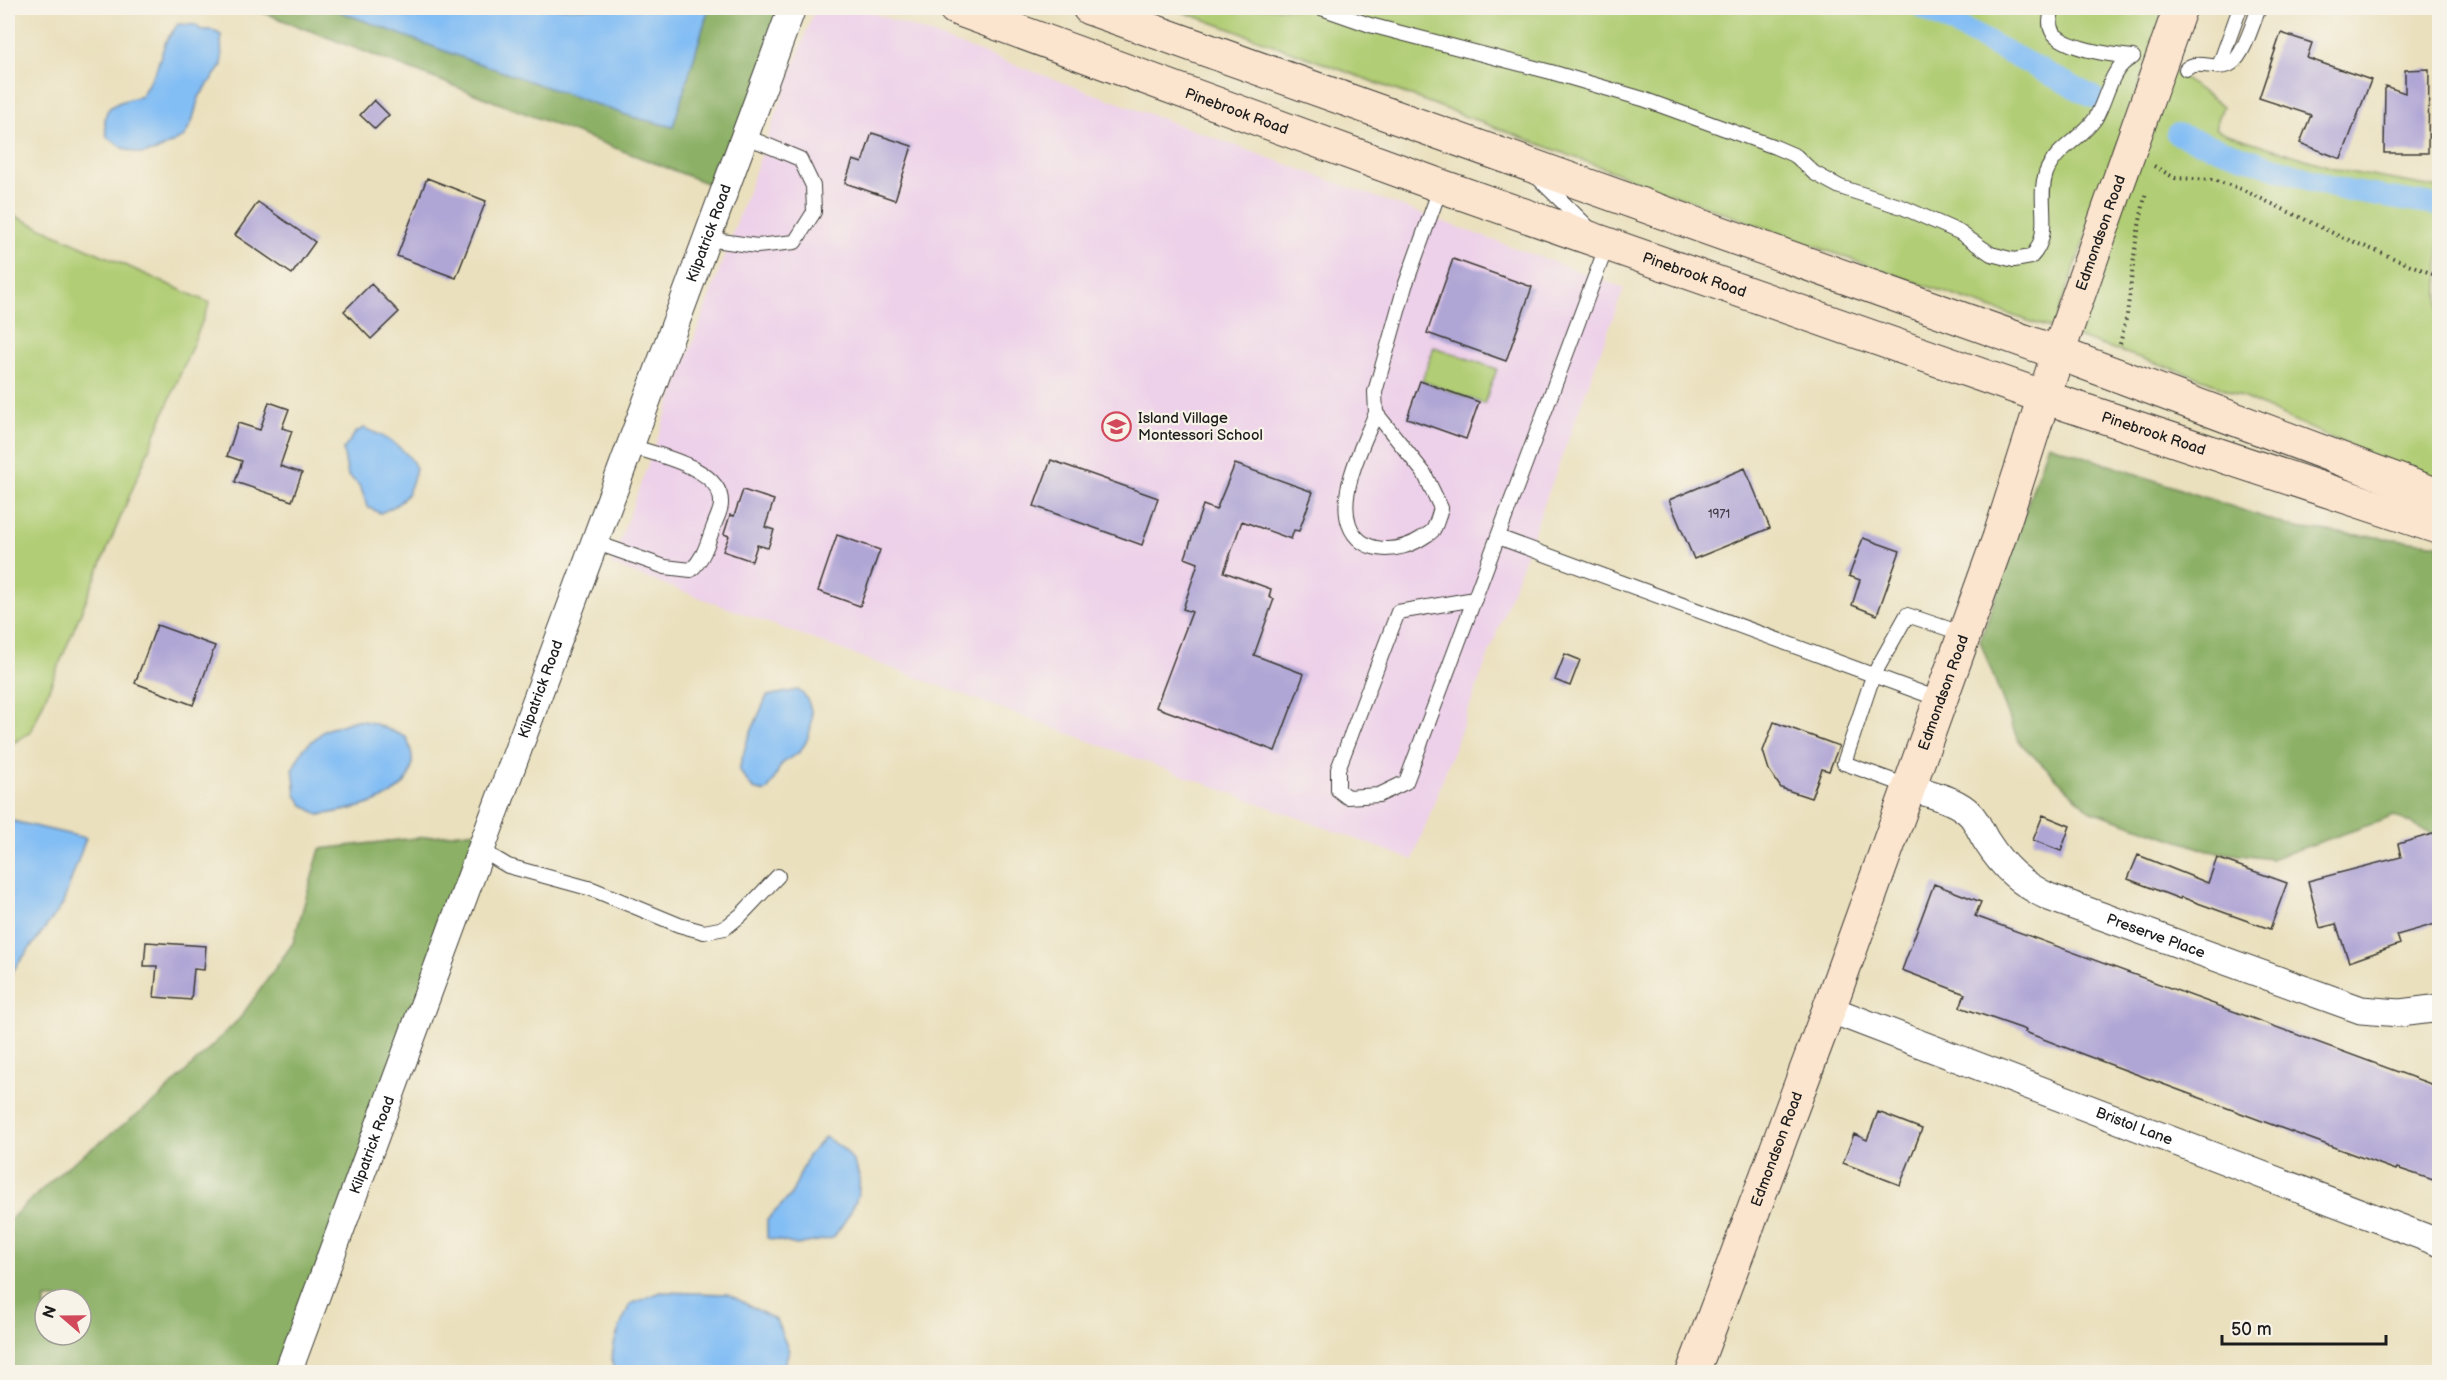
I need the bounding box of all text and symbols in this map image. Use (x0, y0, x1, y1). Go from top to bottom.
street label: Pinebrook Road (1182, 84, 1291, 139)
street label: Edmondson Road (2071, 172, 2130, 293)
street label: Kilpatrick Road (682, 182, 736, 285)
street label: Pinebrook Road (1640, 248, 1749, 302)
street label: Pinebrook Road (2099, 407, 2208, 459)
place label: Island Village Montessori School (1138, 409, 1263, 445)
school or university icon: Island Village Montessori School (1101, 411, 1133, 443)
house number: 1971 (1708, 507, 1730, 522)
street label: Edmondson Road (1914, 632, 1973, 753)
street label: Kilpatrick Road (514, 638, 567, 741)
street label: Preserve Place (2104, 909, 2208, 962)
street label: Edmondson Road (1746, 1089, 1807, 1209)
street label: Kilpatrick Road (345, 1093, 399, 1197)
street label: Bristol Lane (2093, 1103, 2176, 1149)
north arrow (33, 1287, 93, 1347)
text: N (39, 1303, 61, 1321)
scale bar (2222, 1308, 2386, 1346)
text: 50 m (2231, 1319, 2272, 1340)

